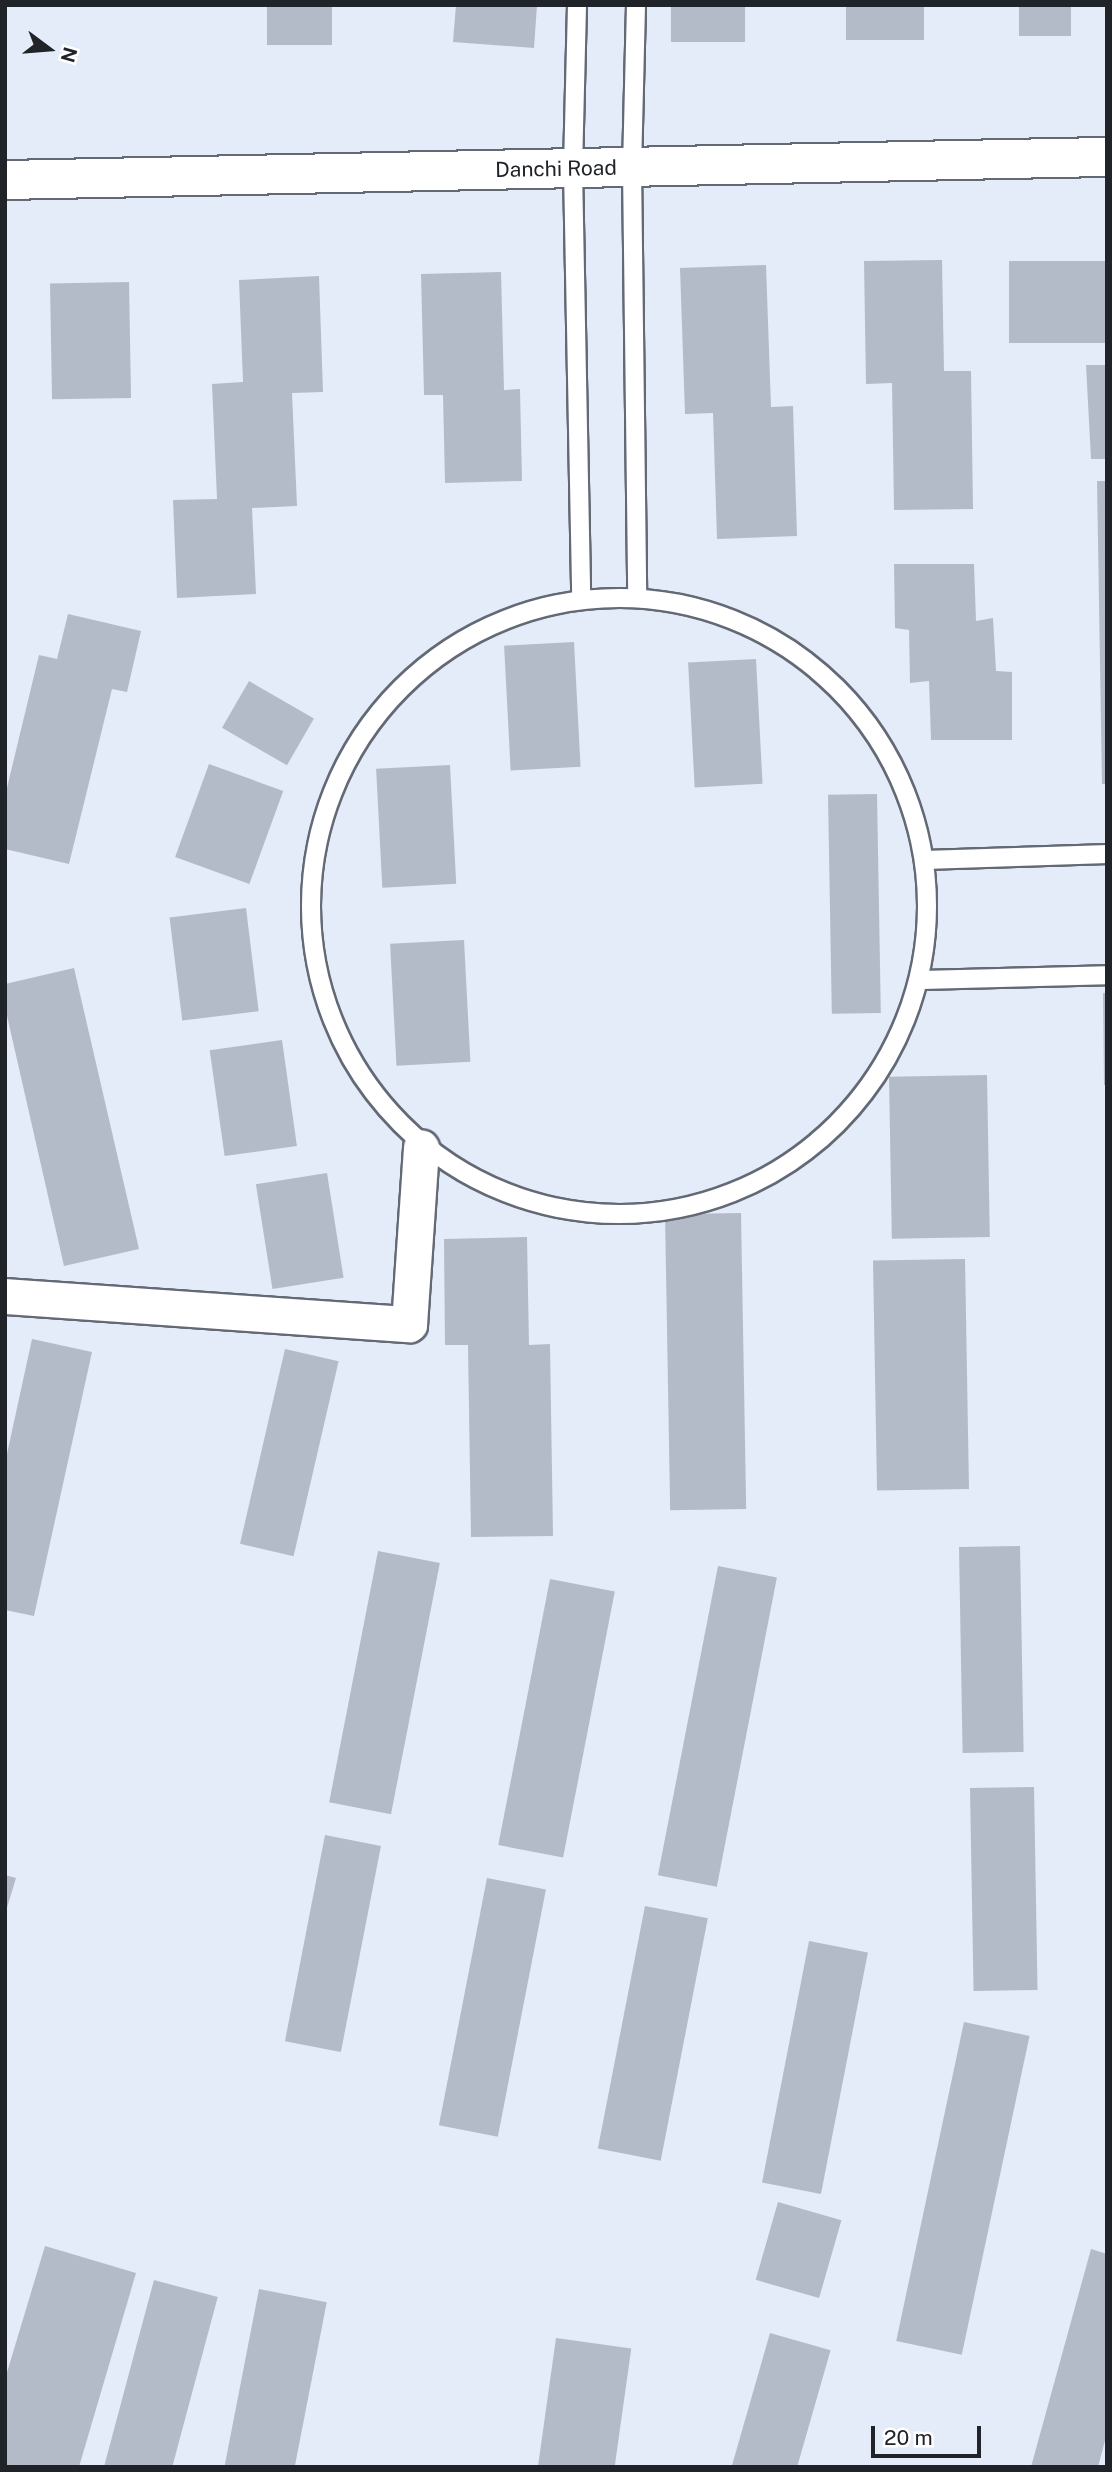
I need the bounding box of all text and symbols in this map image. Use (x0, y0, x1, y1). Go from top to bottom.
north arrow (14, 14, 84, 84)
text: N (57, 45, 82, 65)
street label: Danchi Road (495, 155, 617, 183)
scale bar (874, 2412, 984, 2456)
text: 20 m (884, 2425, 933, 2450)

